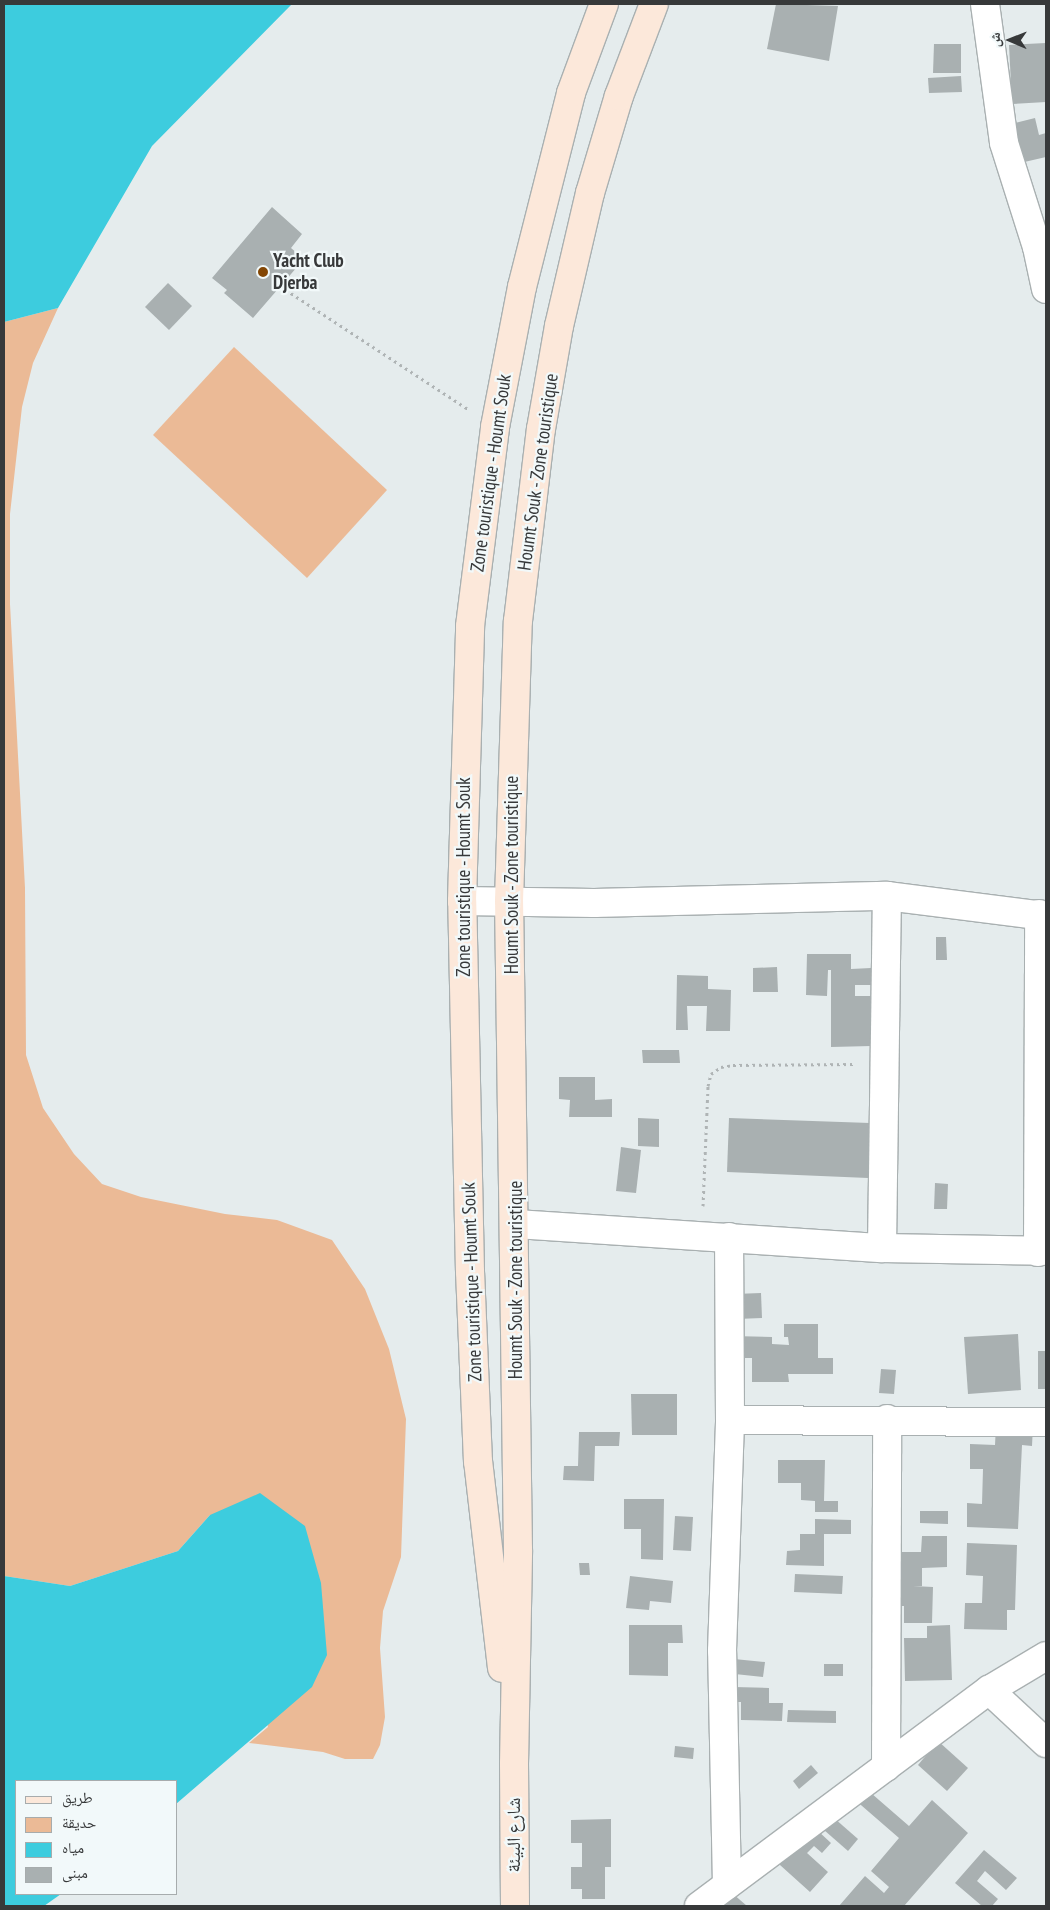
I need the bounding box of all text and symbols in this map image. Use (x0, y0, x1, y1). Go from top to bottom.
north arrow (985, 15, 1035, 65)
text: ش (986, 32, 1004, 47)
place label: Yacht Club Djerba (273, 250, 344, 294)
marker: Yacht Club Djerba (257, 266, 269, 278)
street label: Houmt Souk - Zone touristique (513, 371, 563, 573)
street label: Zone touristique - Houmt Souk (466, 372, 516, 574)
street label: Houmt Souk - Zone touristique (501, 775, 523, 975)
street label: Zone touristique - Houmt Souk (453, 777, 475, 977)
street label: Houmt Souk - Zone touristique (505, 1180, 527, 1380)
street label: Zone touristique - Houmt Souk (457, 1181, 487, 1383)
legend (15, 1780, 178, 1895)
text: طريق (62, 1788, 93, 1807)
street label: شارع البيئة (503, 1797, 525, 1873)
text: حديقة (62, 1813, 96, 1832)
text: مياه (62, 1838, 84, 1857)
text: مبنى (62, 1863, 88, 1882)

